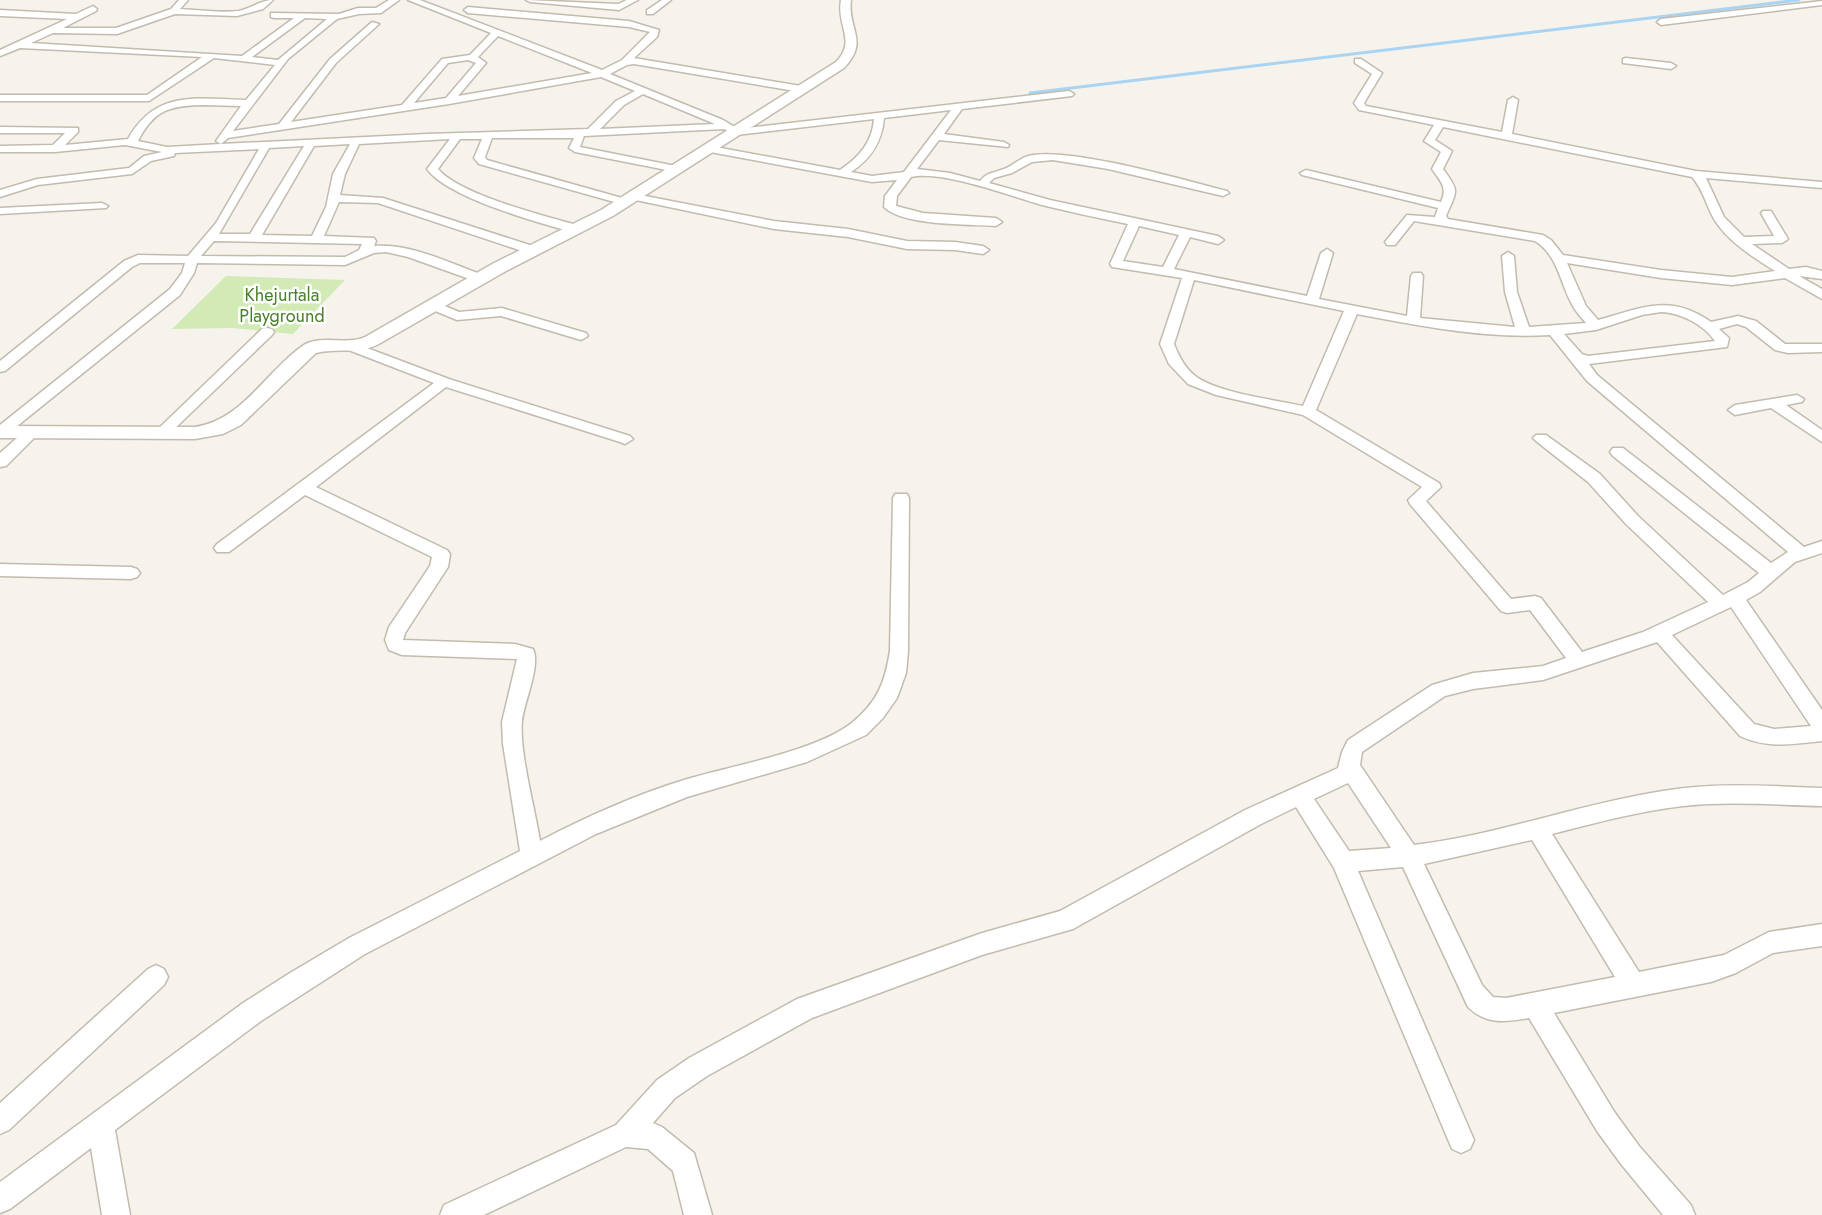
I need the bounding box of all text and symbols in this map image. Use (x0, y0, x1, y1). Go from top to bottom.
park label: Khejurtala Playground (239, 282, 325, 329)

